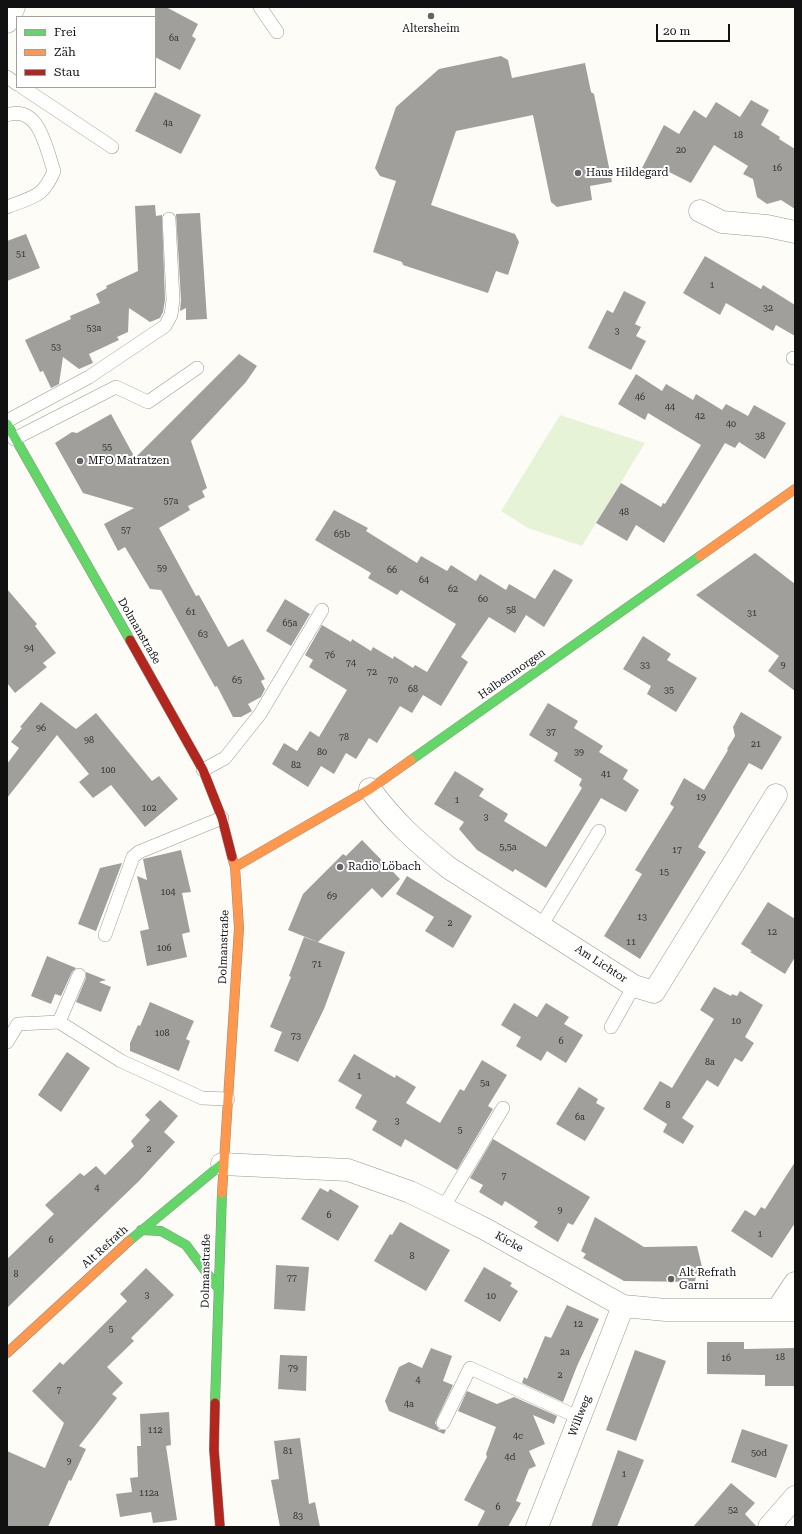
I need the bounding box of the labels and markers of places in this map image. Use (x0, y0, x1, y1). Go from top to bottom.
marker: Altersheim (426, 11, 436, 21)
place label: Altersheim (402, 22, 460, 36)
place label: Haus Hildegard (586, 166, 668, 180)
marker: Haus Hildegard (573, 168, 583, 178)
place label: MFO Matratzen (88, 454, 170, 468)
marker: MFO Matratzen (75, 456, 85, 466)
place label: Radio Löbach (348, 860, 421, 874)
marker: Radio Löbach (335, 862, 345, 872)
place label: Alt Refrath Garni (679, 1266, 736, 1292)
marker: Alt Refrath Garni (666, 1274, 676, 1284)

